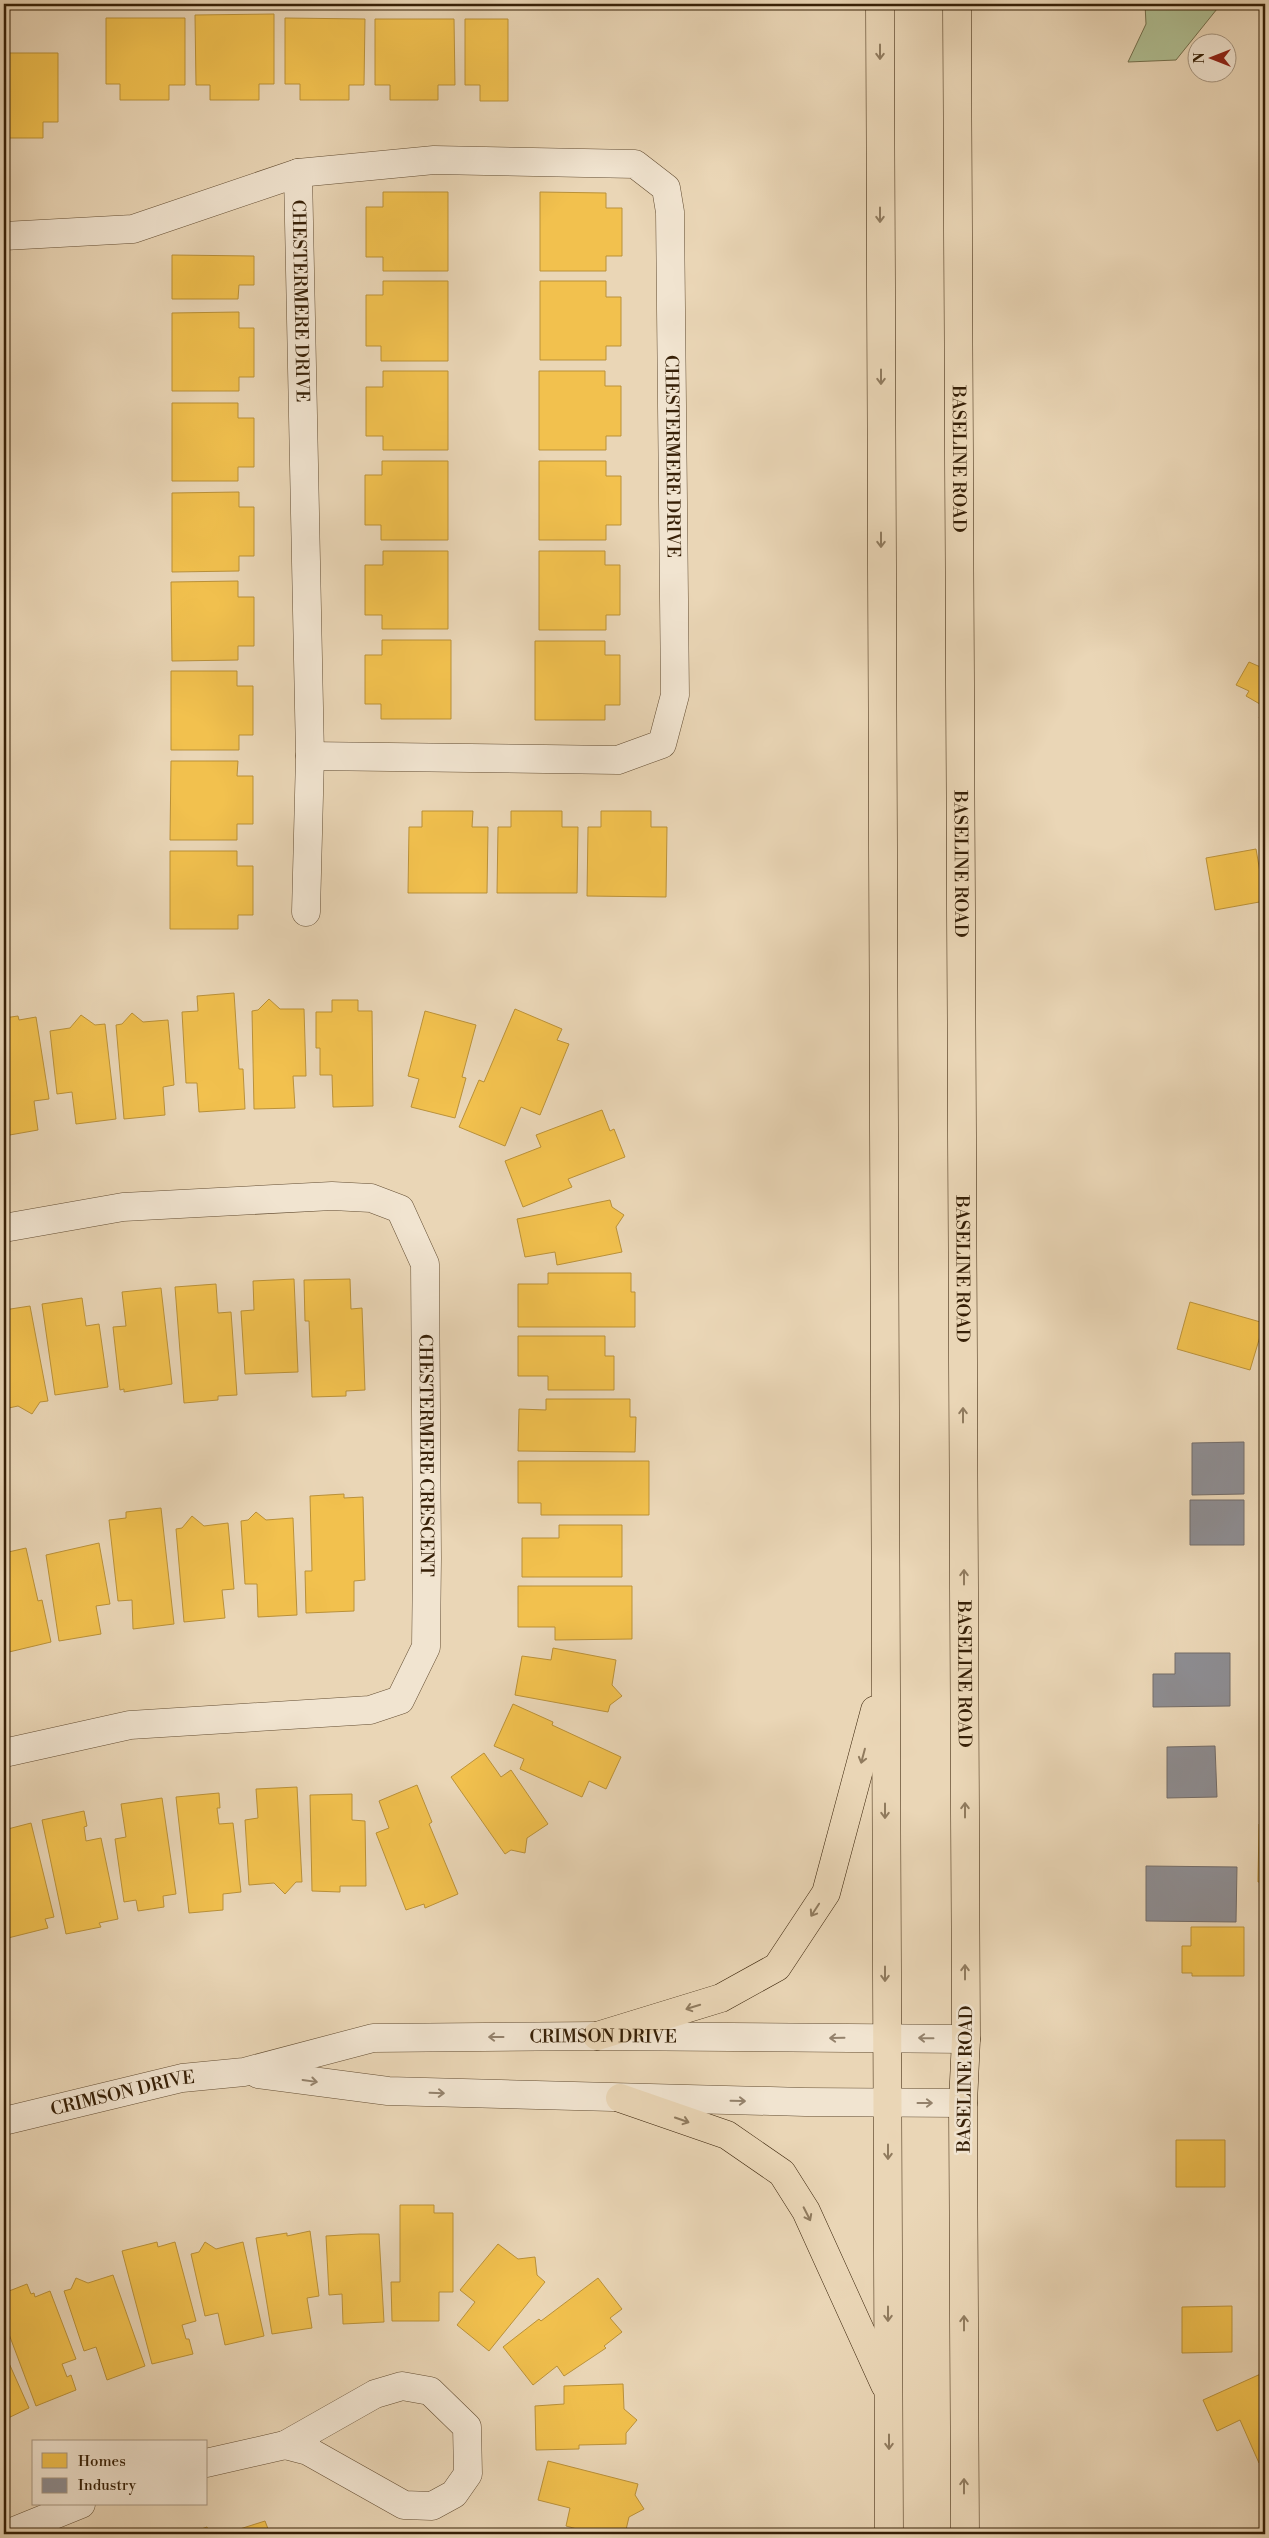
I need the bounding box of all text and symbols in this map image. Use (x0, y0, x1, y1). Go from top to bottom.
north arrow (1186, 32, 1236, 82)
one-way arrow (875, 44, 885, 60)
text: N (1191, 52, 1209, 64)
street label: CHESTERMERE DRIVE (287, 199, 314, 403)
one-way arrow (875, 206, 885, 223)
street label: CHESTERMERE DRIVE (659, 355, 685, 558)
one-way arrow (876, 369, 886, 385)
street label: BASELINE ROAD (947, 384, 970, 533)
one-way arrow (876, 532, 886, 548)
street label: BASELINE ROAD (948, 789, 972, 938)
street label: BASELINE ROAD (950, 1194, 974, 1343)
street label: CHESTERMERE CRESCENT (413, 1334, 438, 1577)
one-way arrow (958, 1407, 968, 1424)
one-way arrow (959, 1570, 969, 1586)
street label: BASELINE ROAD (952, 1599, 976, 1748)
one-way arrow (858, 1747, 867, 1763)
one-way arrow (880, 1802, 890, 1819)
one-way arrow (960, 1802, 970, 1818)
one-way arrow (810, 1903, 820, 1917)
one-way arrow (881, 1965, 890, 1981)
one-way arrow (960, 1965, 970, 1981)
one-way arrow (685, 2002, 701, 2012)
street label: BASELINE ROAD (953, 2005, 978, 2154)
street label: CRIMSON DRIVE (529, 2025, 677, 2049)
one-way arrow (488, 2032, 504, 2042)
one-way arrow (829, 2033, 846, 2043)
one-way arrow (918, 2033, 934, 2043)
street label: CRIMSON DRIVE (48, 2066, 196, 2121)
one-way arrow (301, 2076, 317, 2086)
one-way arrow (428, 2088, 445, 2098)
one-way arrow (730, 2096, 746, 2105)
one-way arrow (917, 2098, 933, 2108)
one-way arrow (674, 2115, 690, 2125)
one-way arrow (883, 2143, 893, 2159)
one-way arrow (803, 2206, 812, 2221)
one-way arrow (884, 2306, 893, 2322)
one-way arrow (959, 2315, 969, 2332)
one-way arrow (884, 2434, 894, 2450)
legend (32, 2440, 208, 2506)
text: Homes (78, 2452, 126, 2471)
text: Industry (78, 2476, 137, 2495)
one-way arrow (959, 2478, 969, 2494)

